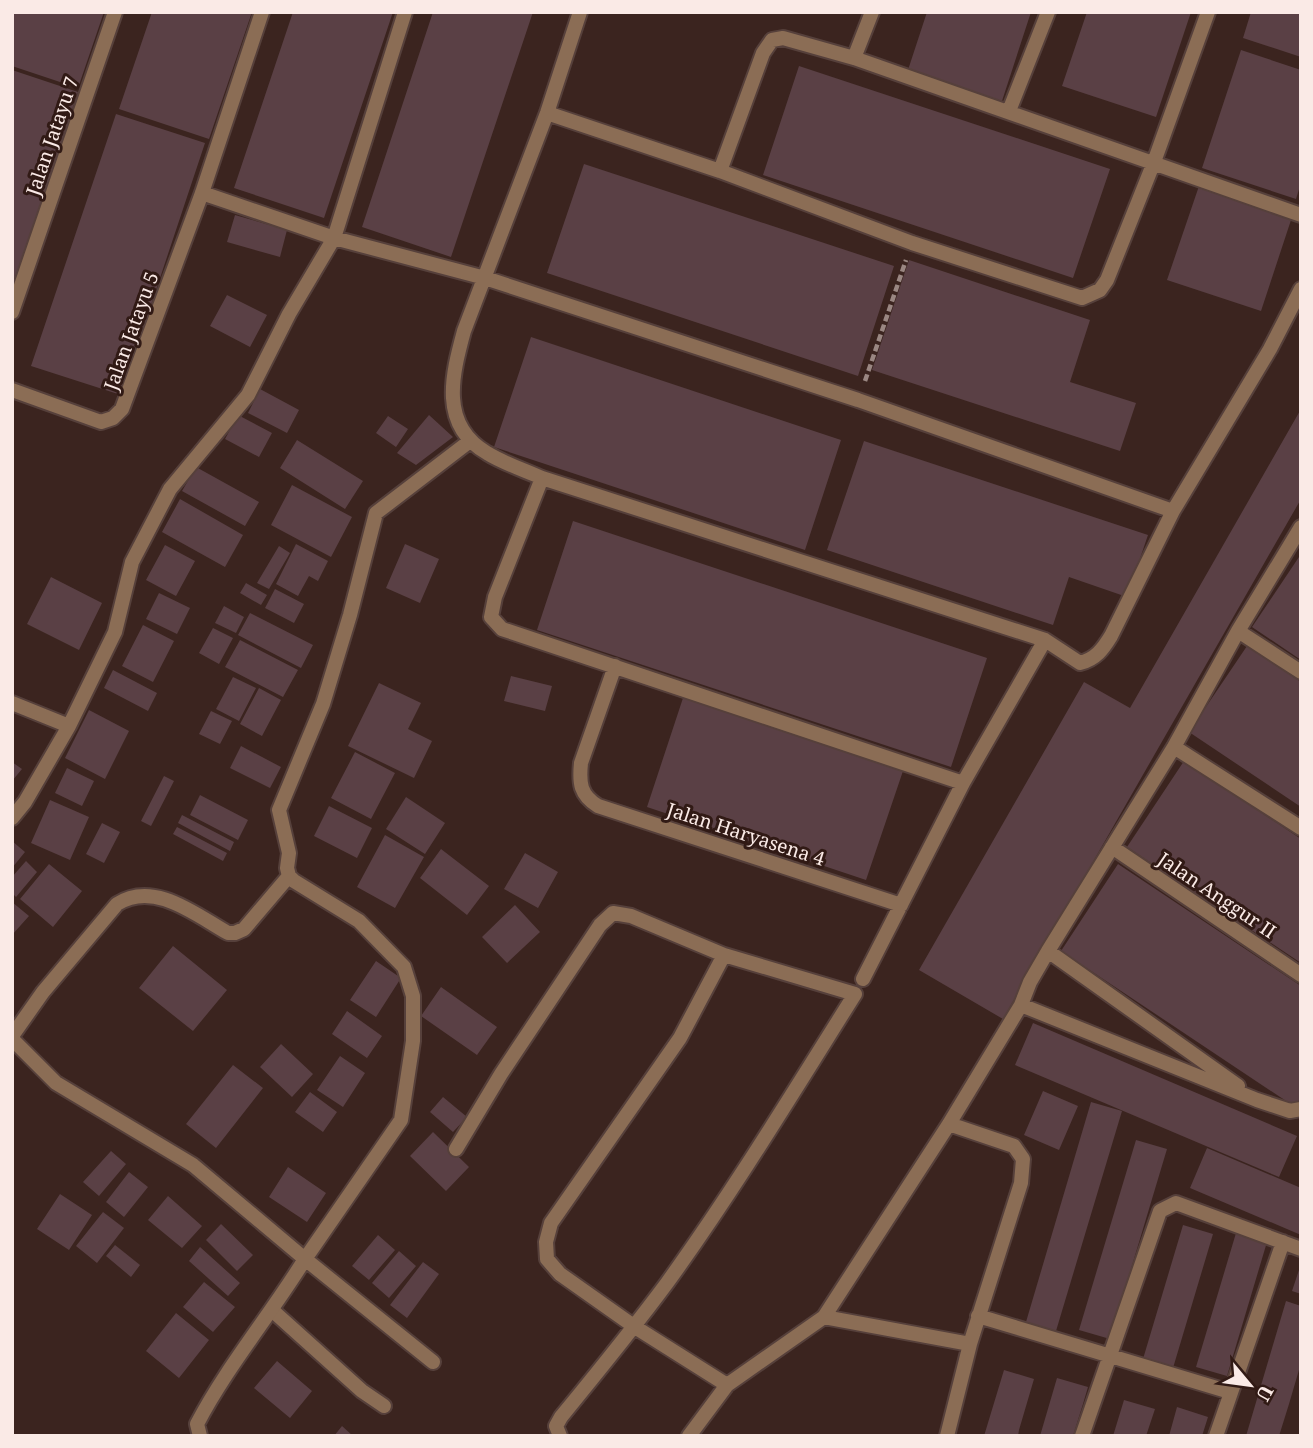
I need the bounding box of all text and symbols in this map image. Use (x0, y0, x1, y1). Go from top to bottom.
street label: Jalan Jatayu 7 (19, 73, 84, 200)
street label: Jalan Jatayu 5 (97, 268, 164, 395)
street label: Jalan Haryasena 4 (663, 796, 829, 872)
street label: Jalan Anggur II (1152, 845, 1281, 944)
north arrow (1215, 1350, 1285, 1420)
text: U (1250, 1381, 1280, 1406)

